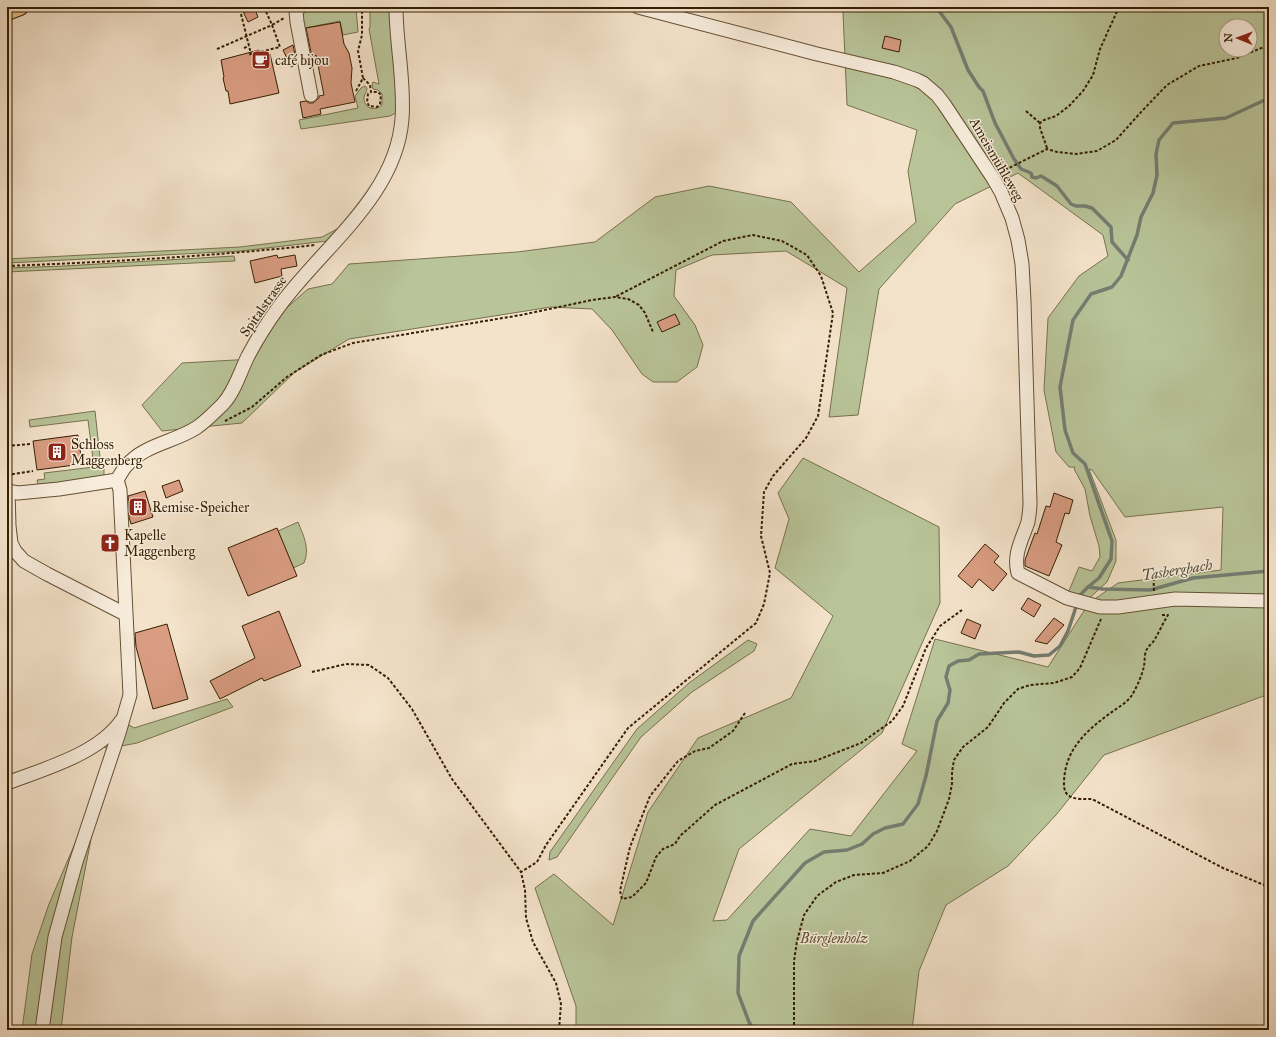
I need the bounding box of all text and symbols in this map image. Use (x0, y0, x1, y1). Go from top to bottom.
north arrow (1218, 18, 1258, 58)
text: N (1222, 32, 1235, 43)
cafe icon: café bijou (250, 49, 272, 71)
place label: café bijou (275, 52, 329, 69)
street label: Ameismühleweg (965, 114, 1028, 205)
street label: Spitalstrasse (236, 272, 291, 340)
place label: Schloss Maggenberg (71, 436, 143, 469)
building icon: Schloss Maggenberg (46, 441, 68, 463)
building icon: Remise-Speicher (127, 496, 149, 518)
place label: Remise-Speicher (152, 499, 250, 516)
place label: Kapelle Maggenberg (124, 527, 196, 560)
church icon: Kapelle Maggenberg (99, 532, 121, 554)
water label: Tasbergbach (1140, 555, 1214, 584)
park label: Bürglenholz (799, 930, 868, 947)

